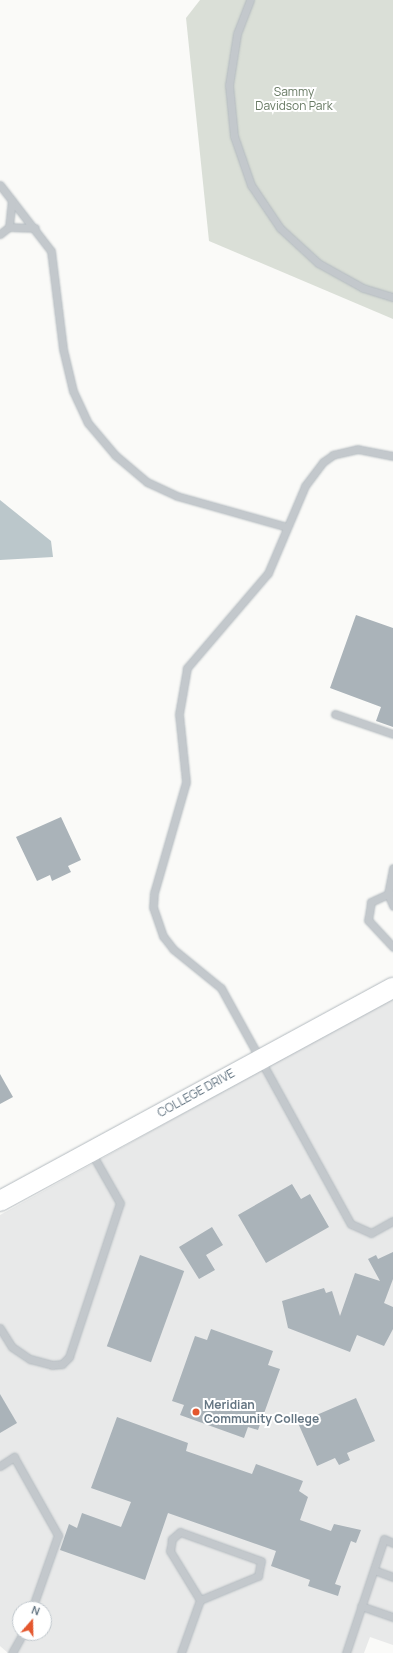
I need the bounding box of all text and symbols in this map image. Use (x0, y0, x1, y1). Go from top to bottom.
park label: Sammy Davidson Park (255, 85, 333, 113)
street label: COLLEGE DRIVE (155, 1066, 237, 1120)
place label: Meridian Community College (204, 1398, 319, 1426)
marker: Meridian Community College (191, 1407, 201, 1417)
north arrow (12, 1601, 52, 1641)
text: N (30, 1602, 42, 1619)

